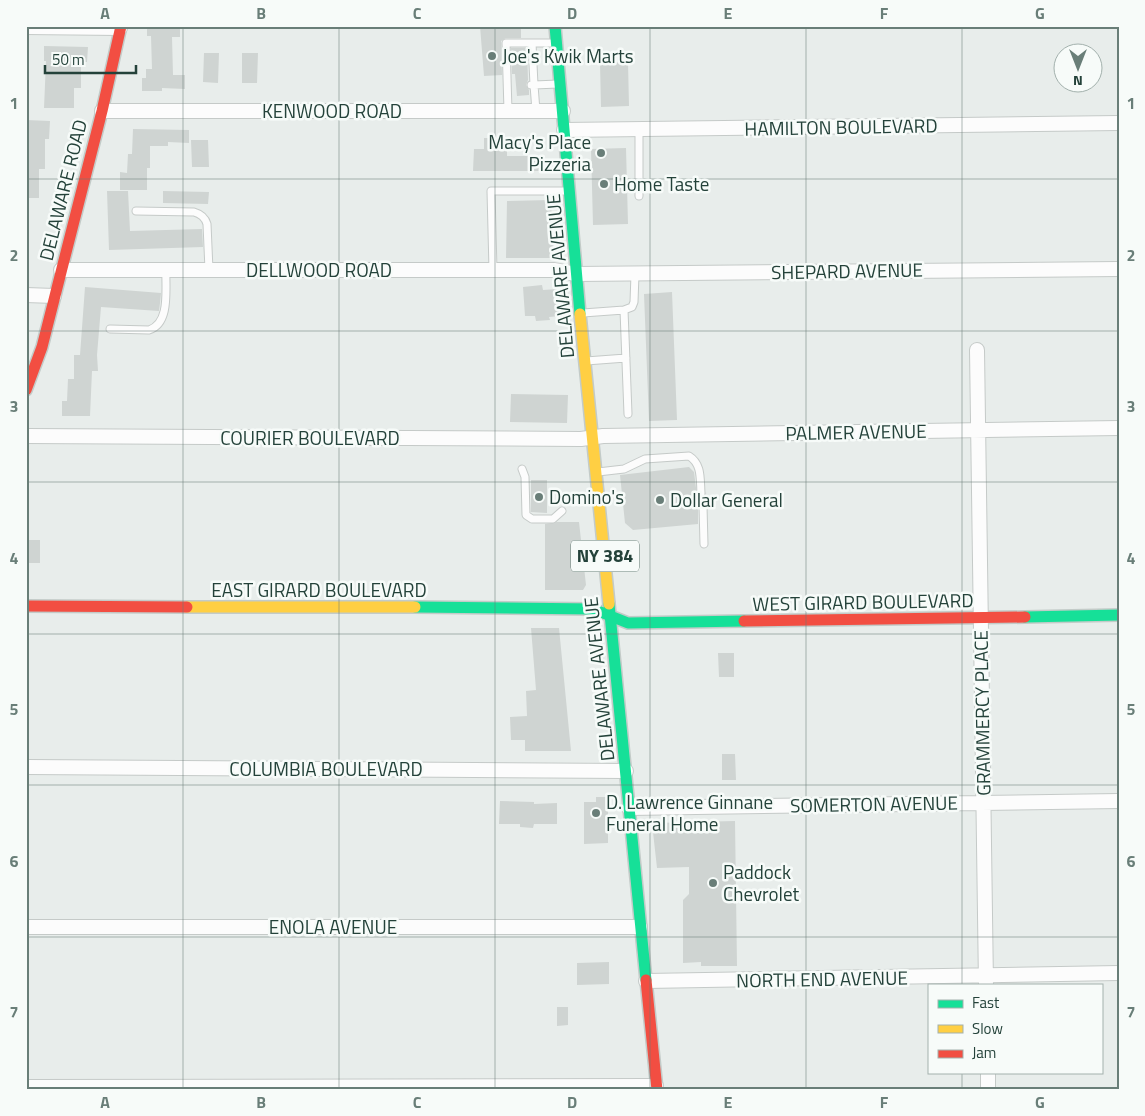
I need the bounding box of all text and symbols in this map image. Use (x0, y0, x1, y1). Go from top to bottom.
text: A (100, 1, 110, 25)
text: B (256, 1, 266, 25)
text: C (413, 1, 422, 25)
text: D (567, 1, 577, 25)
text: E (724, 1, 733, 25)
text: F (880, 1, 889, 25)
text: G (1035, 1, 1045, 25)
place label: Joe's Kwik Marts (502, 41, 634, 70)
scale bar (45, 42, 136, 74)
north arrow (1052, 42, 1102, 92)
text: 50 m (52, 48, 85, 71)
marker: Joe's Kwik Marts (486, 50, 498, 62)
text: N (1073, 71, 1083, 92)
text: 1 (10, 91, 18, 115)
text: 1 (1127, 91, 1135, 115)
street label: KENWOOD ROAD (262, 96, 402, 125)
street label: HAMILTON BOULEVARD (744, 110, 938, 143)
street label: DELAWARE ROAD (31, 116, 94, 263)
place label: Macy's Place Pizzeria (488, 127, 591, 178)
marker: Macy's Place Pizzeria (595, 147, 607, 159)
place label: Home Taste (614, 169, 709, 198)
marker: Home Taste (598, 178, 610, 190)
street label: DELAWARE AVENUE (538, 193, 581, 359)
text: 2 (10, 243, 18, 267)
text: 2 (1127, 243, 1135, 267)
street label: DELLWOOD ROAD (246, 255, 392, 284)
street label: SHEPARD AVENUE (771, 255, 923, 286)
text: 3 (10, 394, 18, 418)
text: 3 (1127, 394, 1135, 418)
street label: PALMER AVENUE (785, 416, 927, 447)
street label: COURIER BOULEVARD (220, 423, 400, 452)
place label: Domino's (549, 482, 624, 511)
place label: Dollar General (670, 485, 783, 514)
marker: Domino's (533, 491, 545, 503)
marker: Dollar General (654, 494, 666, 506)
road number: NY 384 (571, 540, 639, 572)
text: 4 (10, 546, 19, 570)
text: 4 (1127, 546, 1136, 570)
street label: EAST GIRARD BOULEVARD (211, 575, 427, 604)
street label: WEST GIRARD BOULEVARD (752, 585, 974, 618)
street label: DELAWARE AVENUE (575, 596, 622, 763)
street label: GRAMMERCY PLACE (966, 630, 997, 796)
text: 5 (10, 697, 19, 721)
text: 5 (1127, 697, 1136, 721)
street label: COLUMBIA BOULEVARD (229, 754, 423, 783)
place label: D. Lawrence Ginnane Funeral Home (606, 787, 773, 838)
street label: SOMERTON AVENUE (790, 788, 958, 819)
marker: D. Lawrence Ginnane Funeral Home (590, 807, 602, 819)
text: 6 (10, 849, 19, 873)
text: 6 (1127, 849, 1136, 873)
place label: Paddock Chevrolet (723, 857, 799, 908)
marker: Paddock Chevrolet (707, 877, 719, 889)
street label: ENOLA AVENUE (269, 912, 397, 941)
street label: NORTH END AVENUE (736, 963, 908, 994)
legend (928, 984, 1102, 1074)
text: Fast (972, 991, 1000, 1014)
text: 7 (10, 1000, 18, 1024)
text: 7 (1127, 1000, 1135, 1024)
text: Slow (972, 1017, 1003, 1040)
text: Jam (972, 1041, 996, 1064)
text: A (100, 1090, 110, 1114)
text: B (256, 1090, 266, 1114)
text: C (413, 1090, 422, 1114)
text: D (567, 1090, 577, 1114)
text: E (724, 1090, 733, 1114)
text: F (880, 1090, 889, 1114)
text: G (1035, 1090, 1045, 1114)

